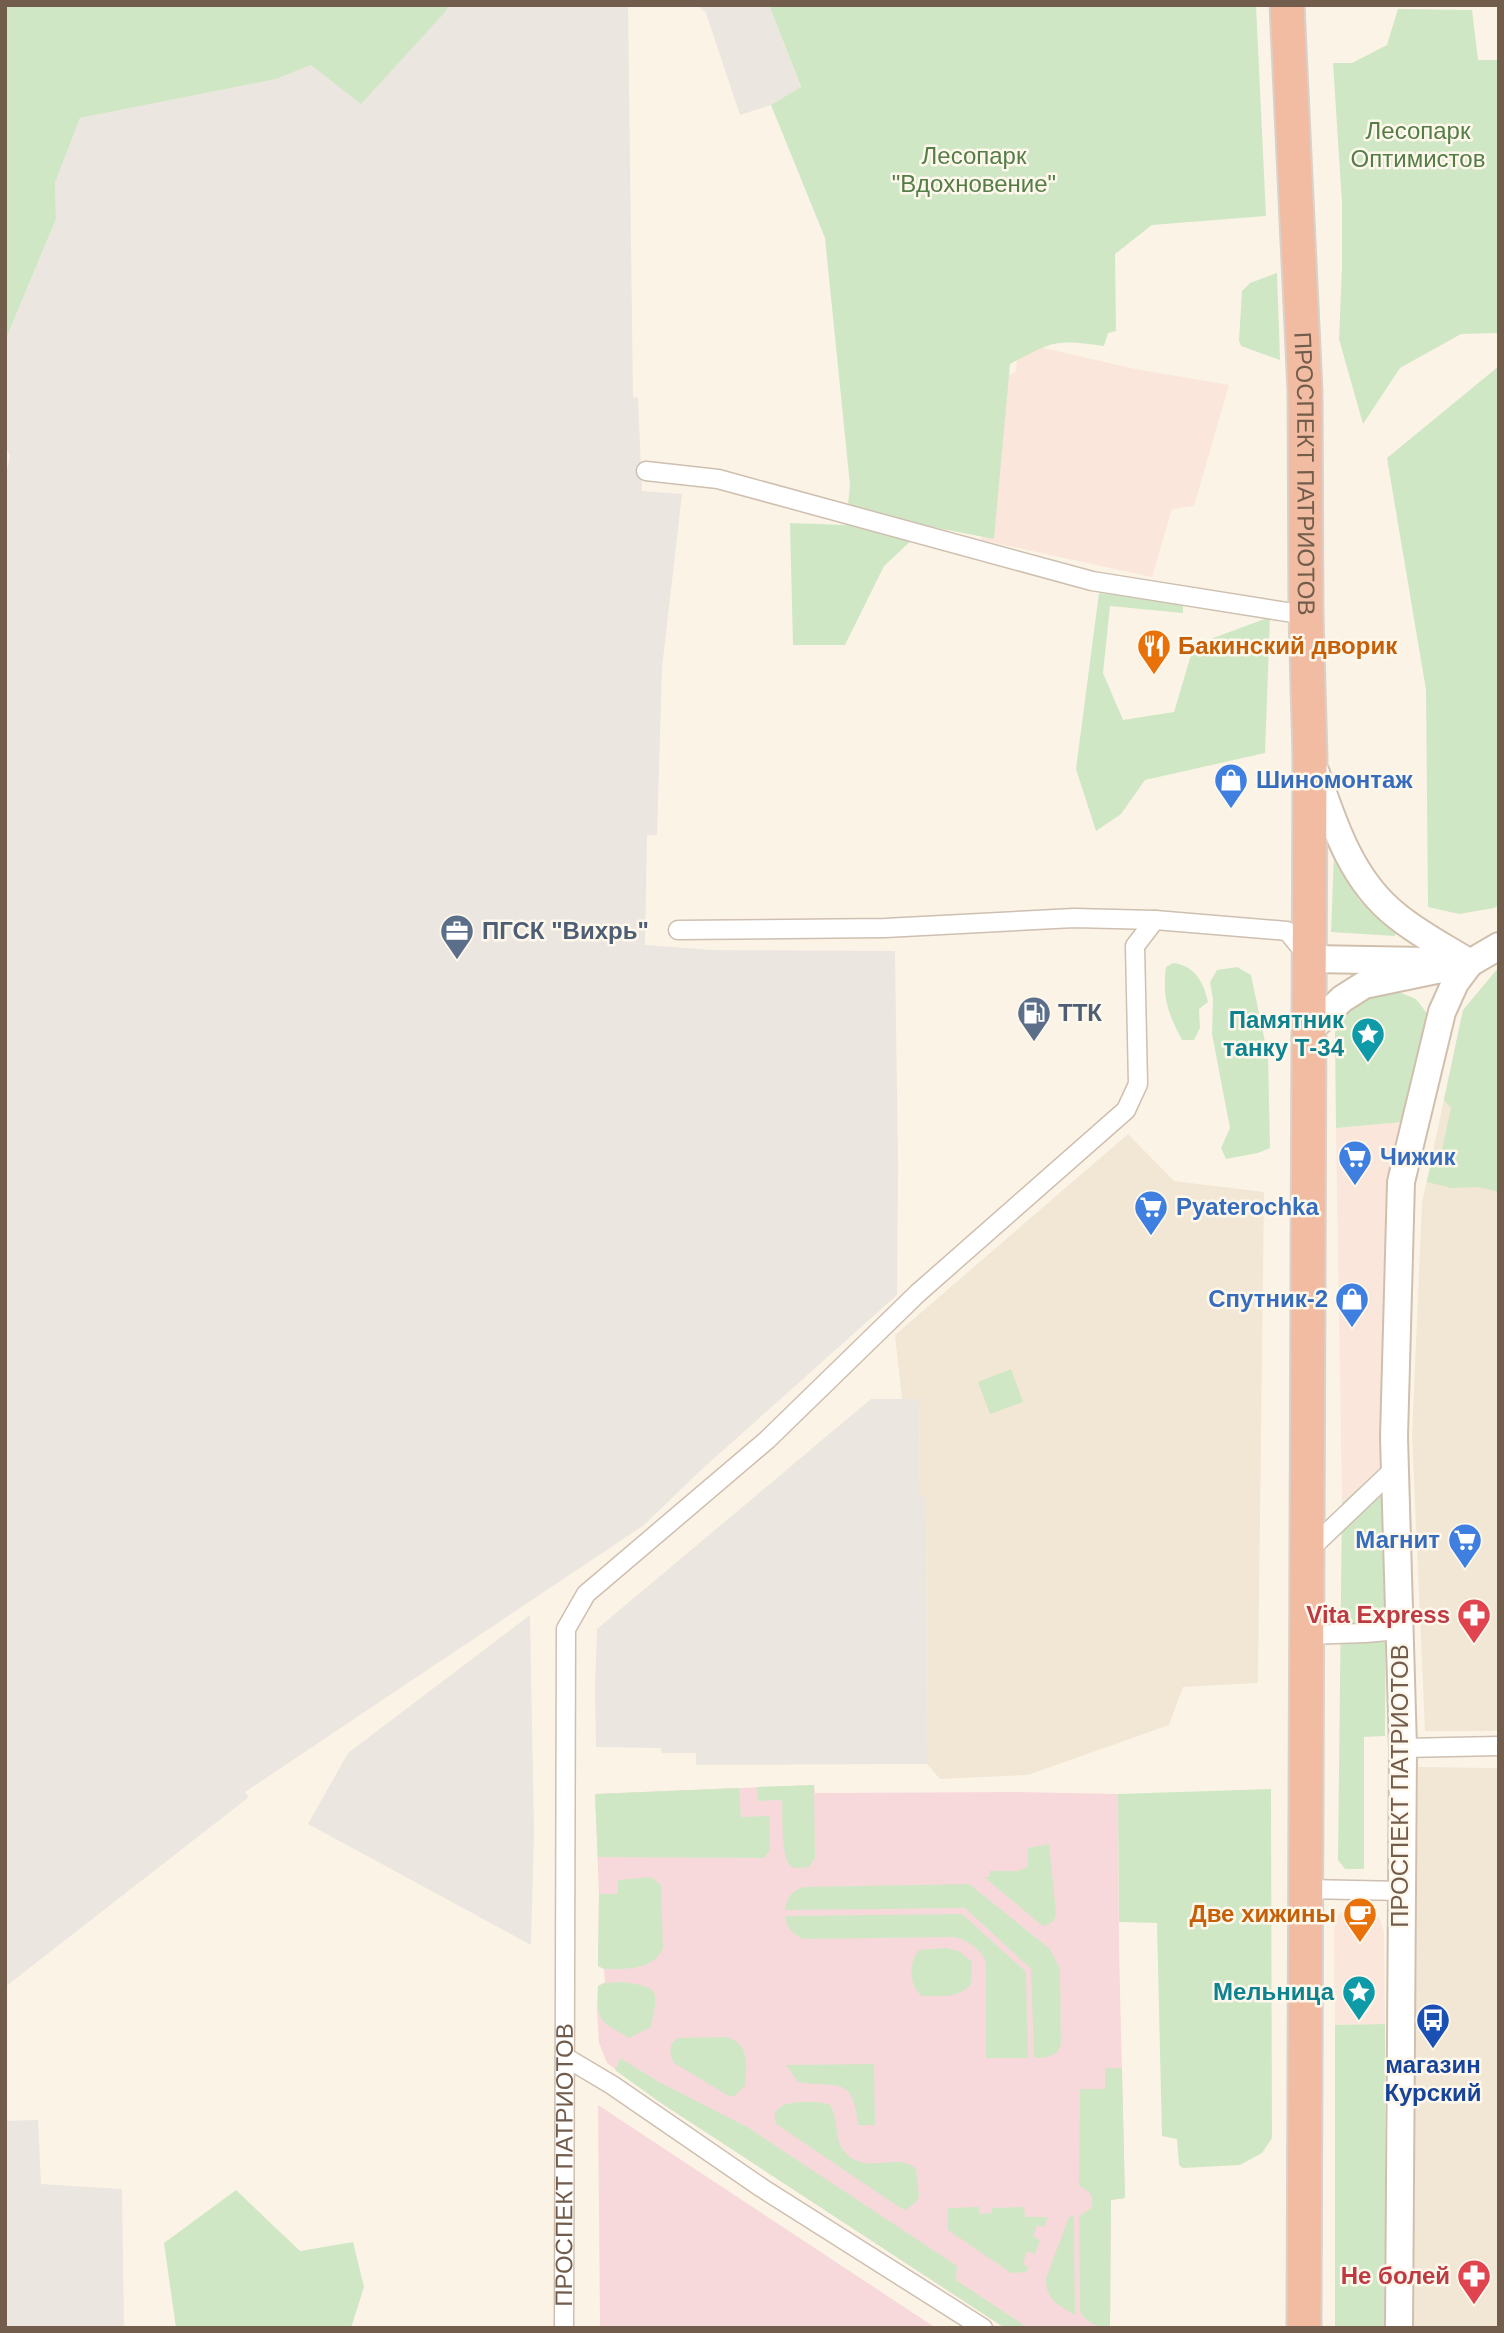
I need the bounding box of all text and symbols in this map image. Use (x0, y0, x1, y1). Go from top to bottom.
park label: Лесопарк Оптимистов (1351, 117, 1485, 172)
park label: Лесопарк "Вдохновение" (892, 142, 1056, 197)
street label: ПРОСПЕКТ ПАТРИОТОВ (1289, 331, 1320, 615)
restaurant icon: Бакинский дворик (1135, 627, 1173, 676)
place label: Бакинский дворик (1178, 632, 1398, 659)
shop icon: Шиномонтаж (1212, 761, 1250, 810)
place label: Шиномонтаж (1256, 766, 1413, 793)
office icon: ПГСК "Вихрь" (438, 912, 476, 961)
place label: ПГСК "Вихрь" (482, 917, 649, 944)
fuel station icon: ТТК (1015, 994, 1053, 1043)
place label: ТТК (1058, 999, 1102, 1026)
place label: Памятник танку Т-34 (1223, 1006, 1345, 1061)
place icon: Памятник танку Т-34 (1349, 1015, 1387, 1064)
supermarket icon: Чижик (1336, 1138, 1374, 1187)
place label: Чижик (1380, 1143, 1456, 1170)
supermarket icon: Pyaterochka (1132, 1188, 1170, 1237)
place label: Pyaterochka (1176, 1193, 1319, 1220)
shop icon: Спутник-2 (1333, 1280, 1371, 1329)
place label: Спутник-2 (1208, 1285, 1328, 1312)
supermarket icon: Магнит (1446, 1521, 1484, 1570)
place label: Магнит (1355, 1526, 1440, 1553)
pharmacy icon: Vita Express (1455, 1596, 1493, 1645)
place label: Vita Express (1306, 1601, 1450, 1628)
street label: ПРОСПЕКТ ПАТРИОТОВ (1386, 1644, 1413, 1928)
cafe icon: Две хижины (1341, 1895, 1379, 1944)
place label: Две хижины (1190, 1900, 1336, 1927)
place icon: Мельница (1340, 1973, 1378, 2022)
place label: Мельница (1213, 1978, 1335, 2005)
bus stop icon: магазин Курский (1414, 2001, 1452, 2050)
street label: ПРОСПЕКТ ПАТРИОТОВ (550, 2023, 578, 2307)
place label: магазин Курский (1384, 2051, 1482, 2106)
pharmacy icon: Не болей (1455, 2257, 1493, 2306)
place label: Не болей (1341, 2262, 1450, 2289)

